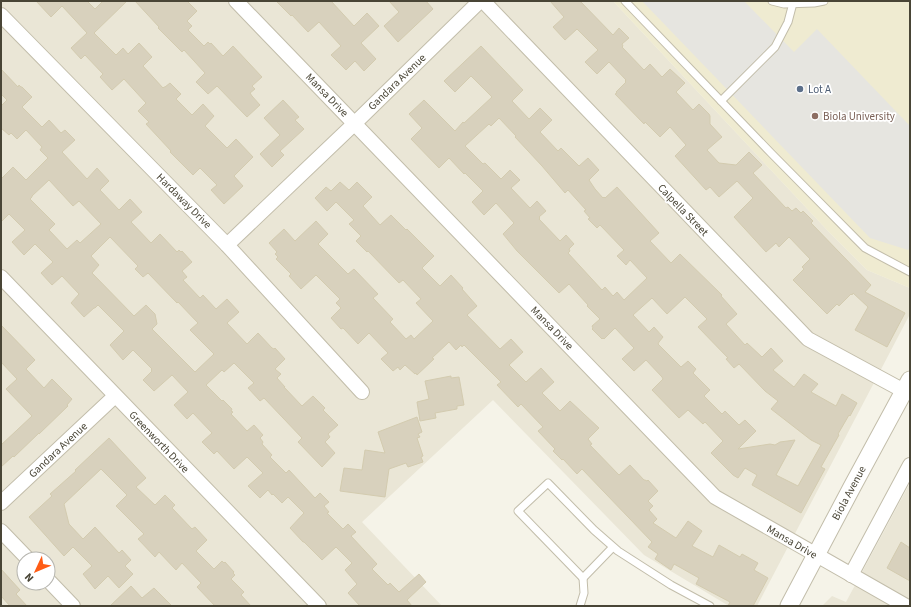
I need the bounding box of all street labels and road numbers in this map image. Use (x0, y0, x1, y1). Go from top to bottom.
street label: Gandara Avenue (365, 50, 430, 114)
street label: Mansa Drive (302, 70, 352, 121)
street label: Hardaway Drive (153, 170, 215, 232)
street label: Calpella Street (654, 181, 712, 240)
street label: Mansa Drive (527, 303, 577, 354)
street label: Greenworth Drive (126, 408, 193, 477)
street label: Gandara Avenue (25, 419, 91, 481)
street label: Biola Avenue (828, 463, 870, 523)
street label: Mansa Drive (764, 522, 820, 563)

